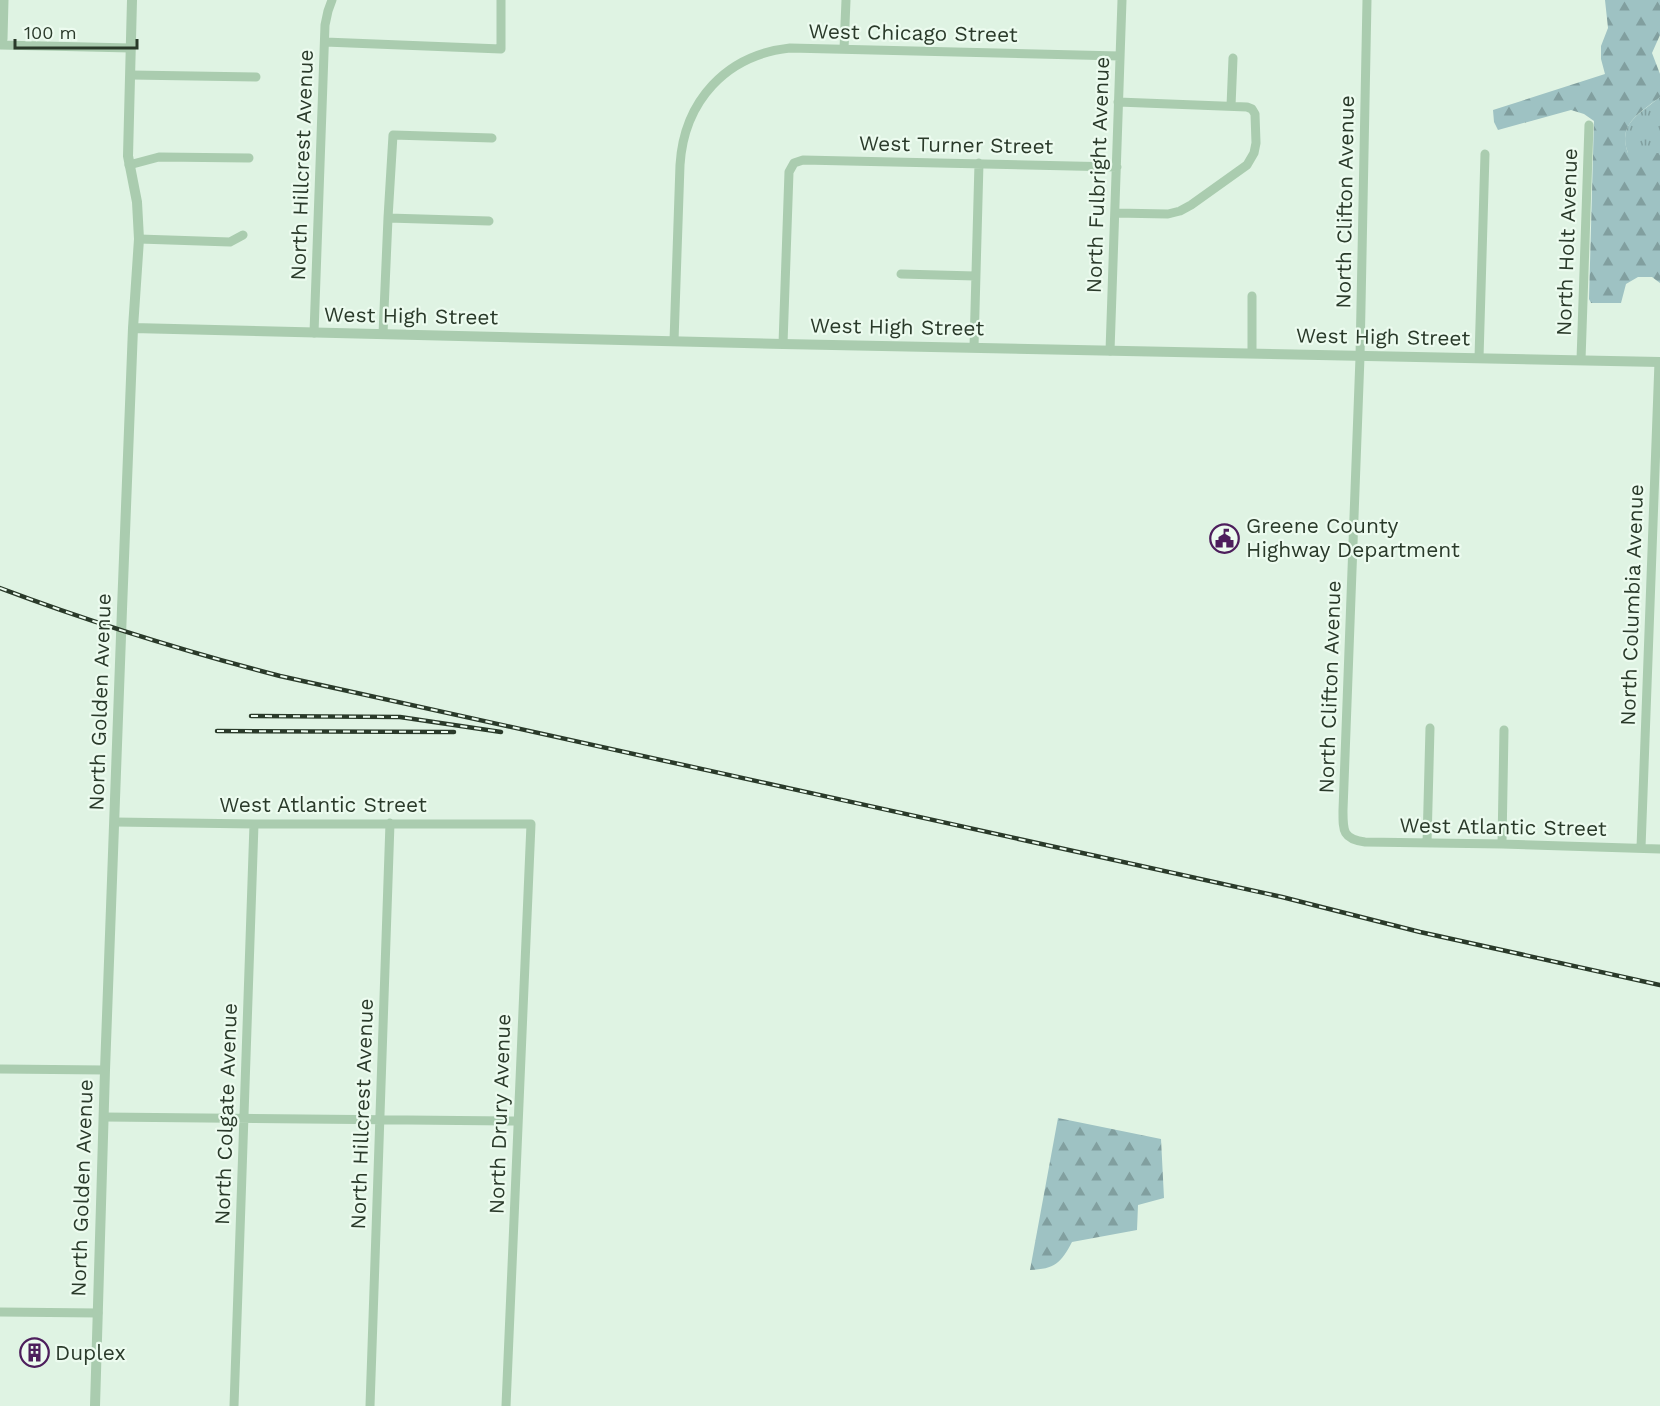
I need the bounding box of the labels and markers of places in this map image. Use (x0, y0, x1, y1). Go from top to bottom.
place label: Greene County Highway Department (1246, 513, 1460, 562)
public building icon: Greene County Highway Department (1209, 522, 1241, 554)
building icon: Duplex (18, 1337, 50, 1369)
place label: Duplex (55, 1340, 126, 1365)

